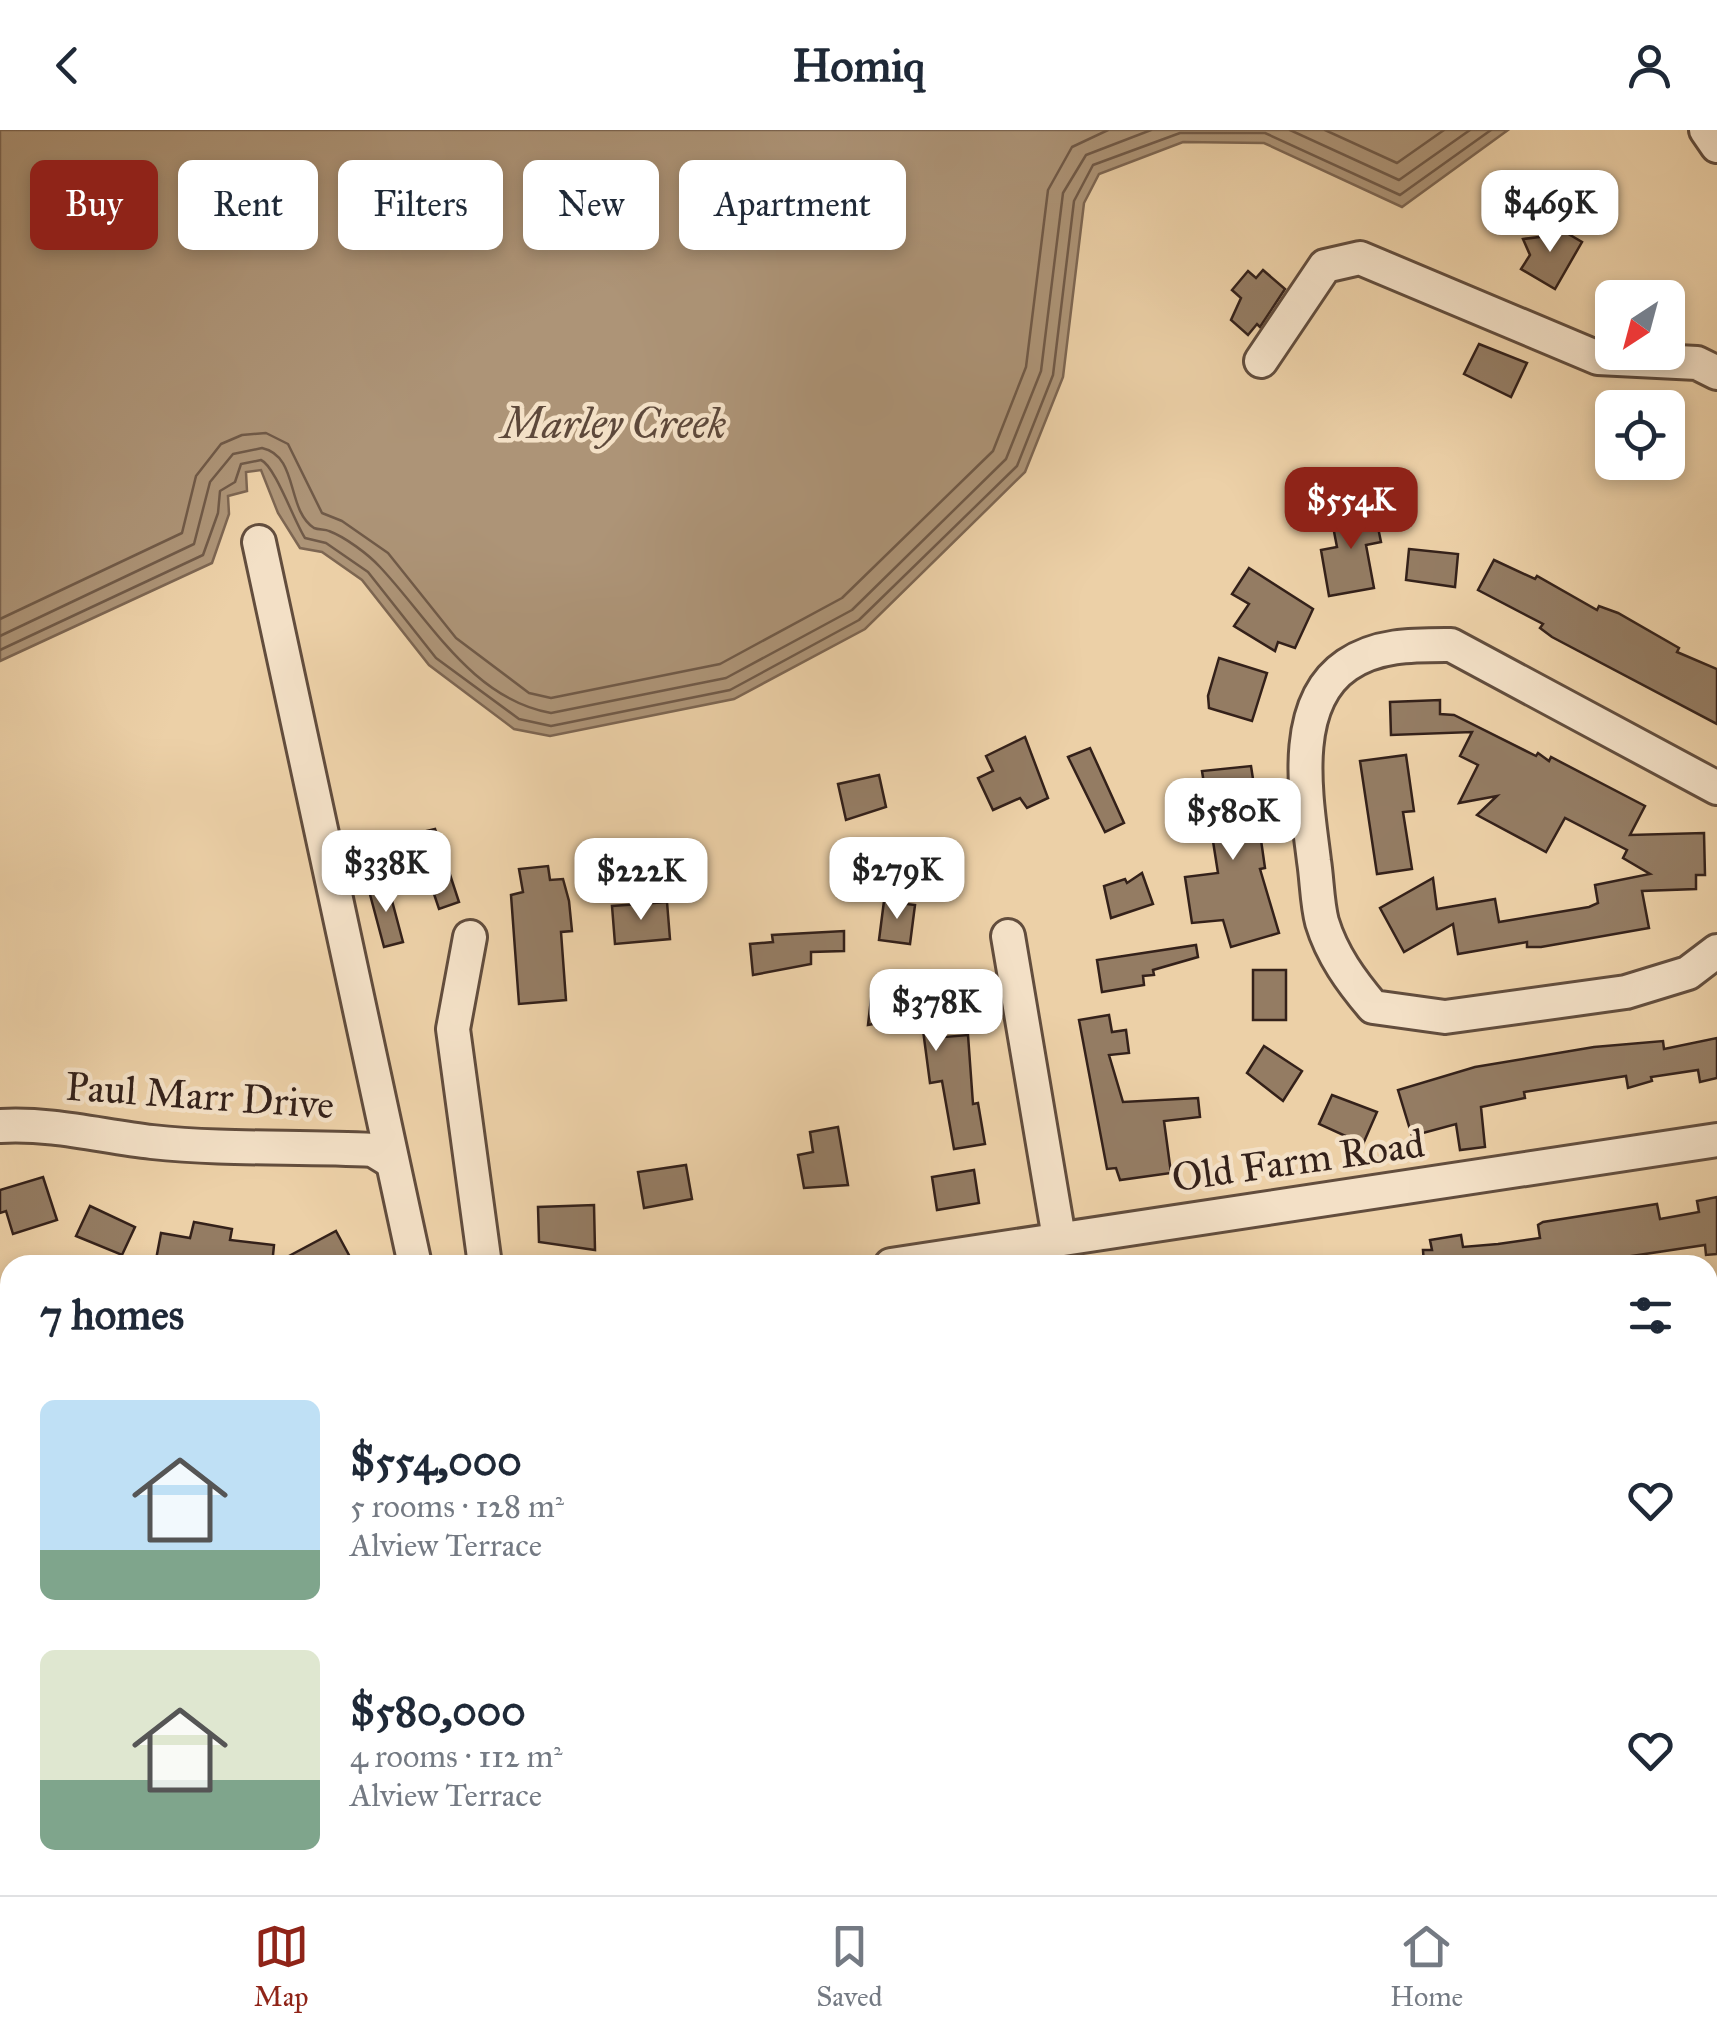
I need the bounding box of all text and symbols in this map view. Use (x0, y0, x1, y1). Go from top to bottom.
icon: back (40, 38, 95, 93)
text: Homiq (792, 38, 925, 93)
icon: person (1622, 38, 1677, 93)
chip: Buy (30, 160, 158, 250)
chip: Rent (178, 160, 318, 250)
chip: Filters (338, 160, 503, 250)
chip: New (523, 160, 659, 250)
chip: Apartment (679, 160, 906, 250)
pin: $469K (1480, 170, 1620, 255)
text: $469K (1503, 183, 1597, 222)
north arrow (1595, 280, 1685, 370)
map controls (1595, 280, 1685, 480)
button: locate (1595, 390, 1685, 480)
water label: Marley Creek (498, 398, 727, 450)
pin: $554K (1281, 467, 1421, 552)
text: $554K (1307, 480, 1395, 519)
pin: $580K (1163, 778, 1303, 863)
text: $580K (1187, 791, 1279, 830)
pin: $338K (316, 830, 456, 915)
pin: $279K (827, 837, 967, 922)
pin: $222K (571, 838, 711, 923)
text: $338K (344, 843, 428, 882)
text: $279K (851, 850, 943, 889)
text: $222K (596, 851, 686, 890)
pin: $378K (866, 969, 1006, 1054)
text: $378K (892, 982, 980, 1021)
street label: Paul Marr Drive (64, 1062, 336, 1129)
street label: Old Farm Road (1169, 1119, 1427, 1202)
icon: filters (1623, 1288, 1678, 1343)
text: 7 homes (40, 1289, 184, 1341)
text: $554,000 (350, 1435, 522, 1487)
icon: home (120, 1440, 240, 1560)
icon: heart (1623, 1473, 1678, 1528)
text: 5 rooms · 128 m² (350, 1487, 564, 1526)
text: Alview Terrace (350, 1526, 542, 1565)
text: $580,000 (350, 1685, 526, 1737)
icon: home (120, 1690, 240, 1810)
icon: heart (1623, 1723, 1678, 1778)
text: 4 rooms · 112 m² (350, 1737, 563, 1776)
text: Alview Terrace (350, 1776, 542, 1815)
tab: Map (254, 1919, 309, 2014)
tab: Saved (816, 1919, 883, 2014)
tab: Home (1390, 1919, 1463, 2014)

